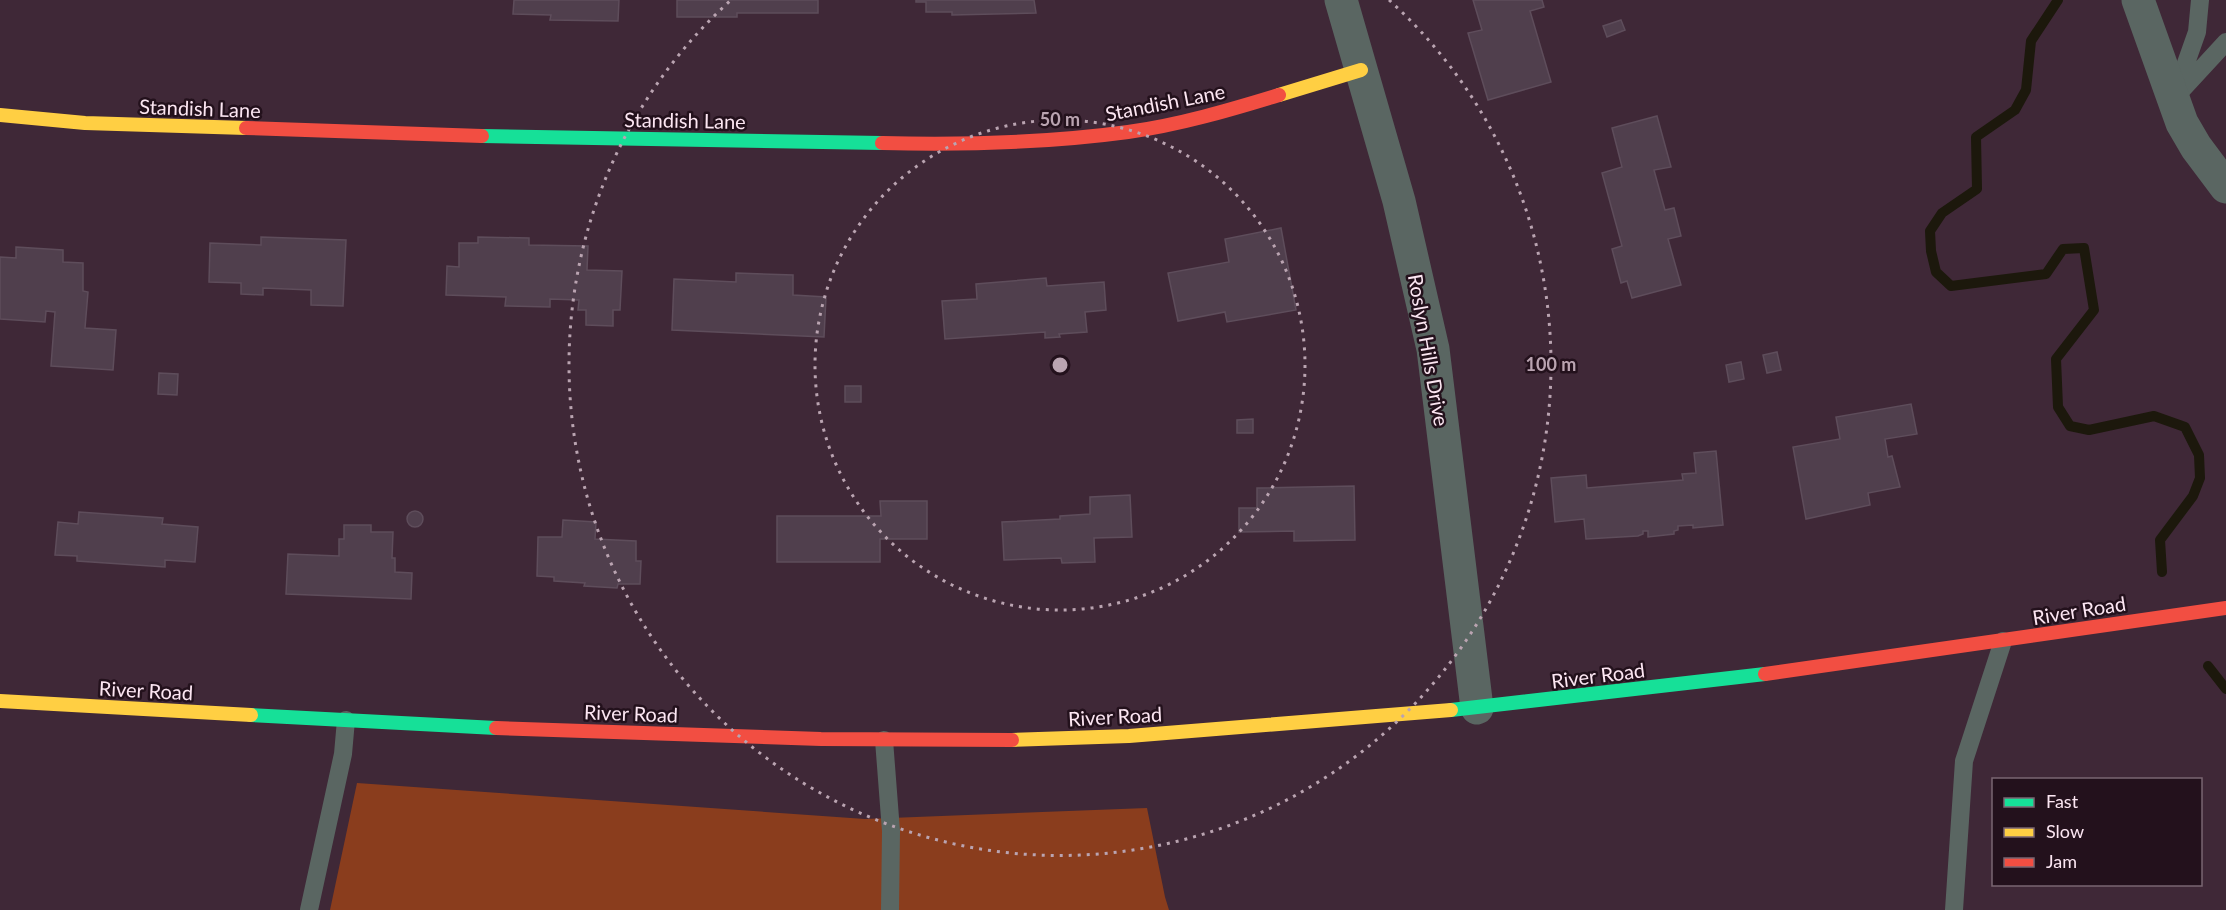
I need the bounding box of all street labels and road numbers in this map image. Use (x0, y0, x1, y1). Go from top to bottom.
street label: Standish Lane (1103, 79, 1227, 125)
street label: Standish Lane (139, 94, 261, 122)
street label: Standish Lane (624, 107, 746, 133)
street label: Roslyn Hills Drive (1404, 272, 1454, 428)
street label: River Road (2031, 591, 2127, 629)
street label: River Road (1550, 657, 1646, 693)
street label: River Road (98, 676, 194, 704)
street label: River Road (584, 699, 678, 727)
street label: River Road (1067, 702, 1163, 730)

